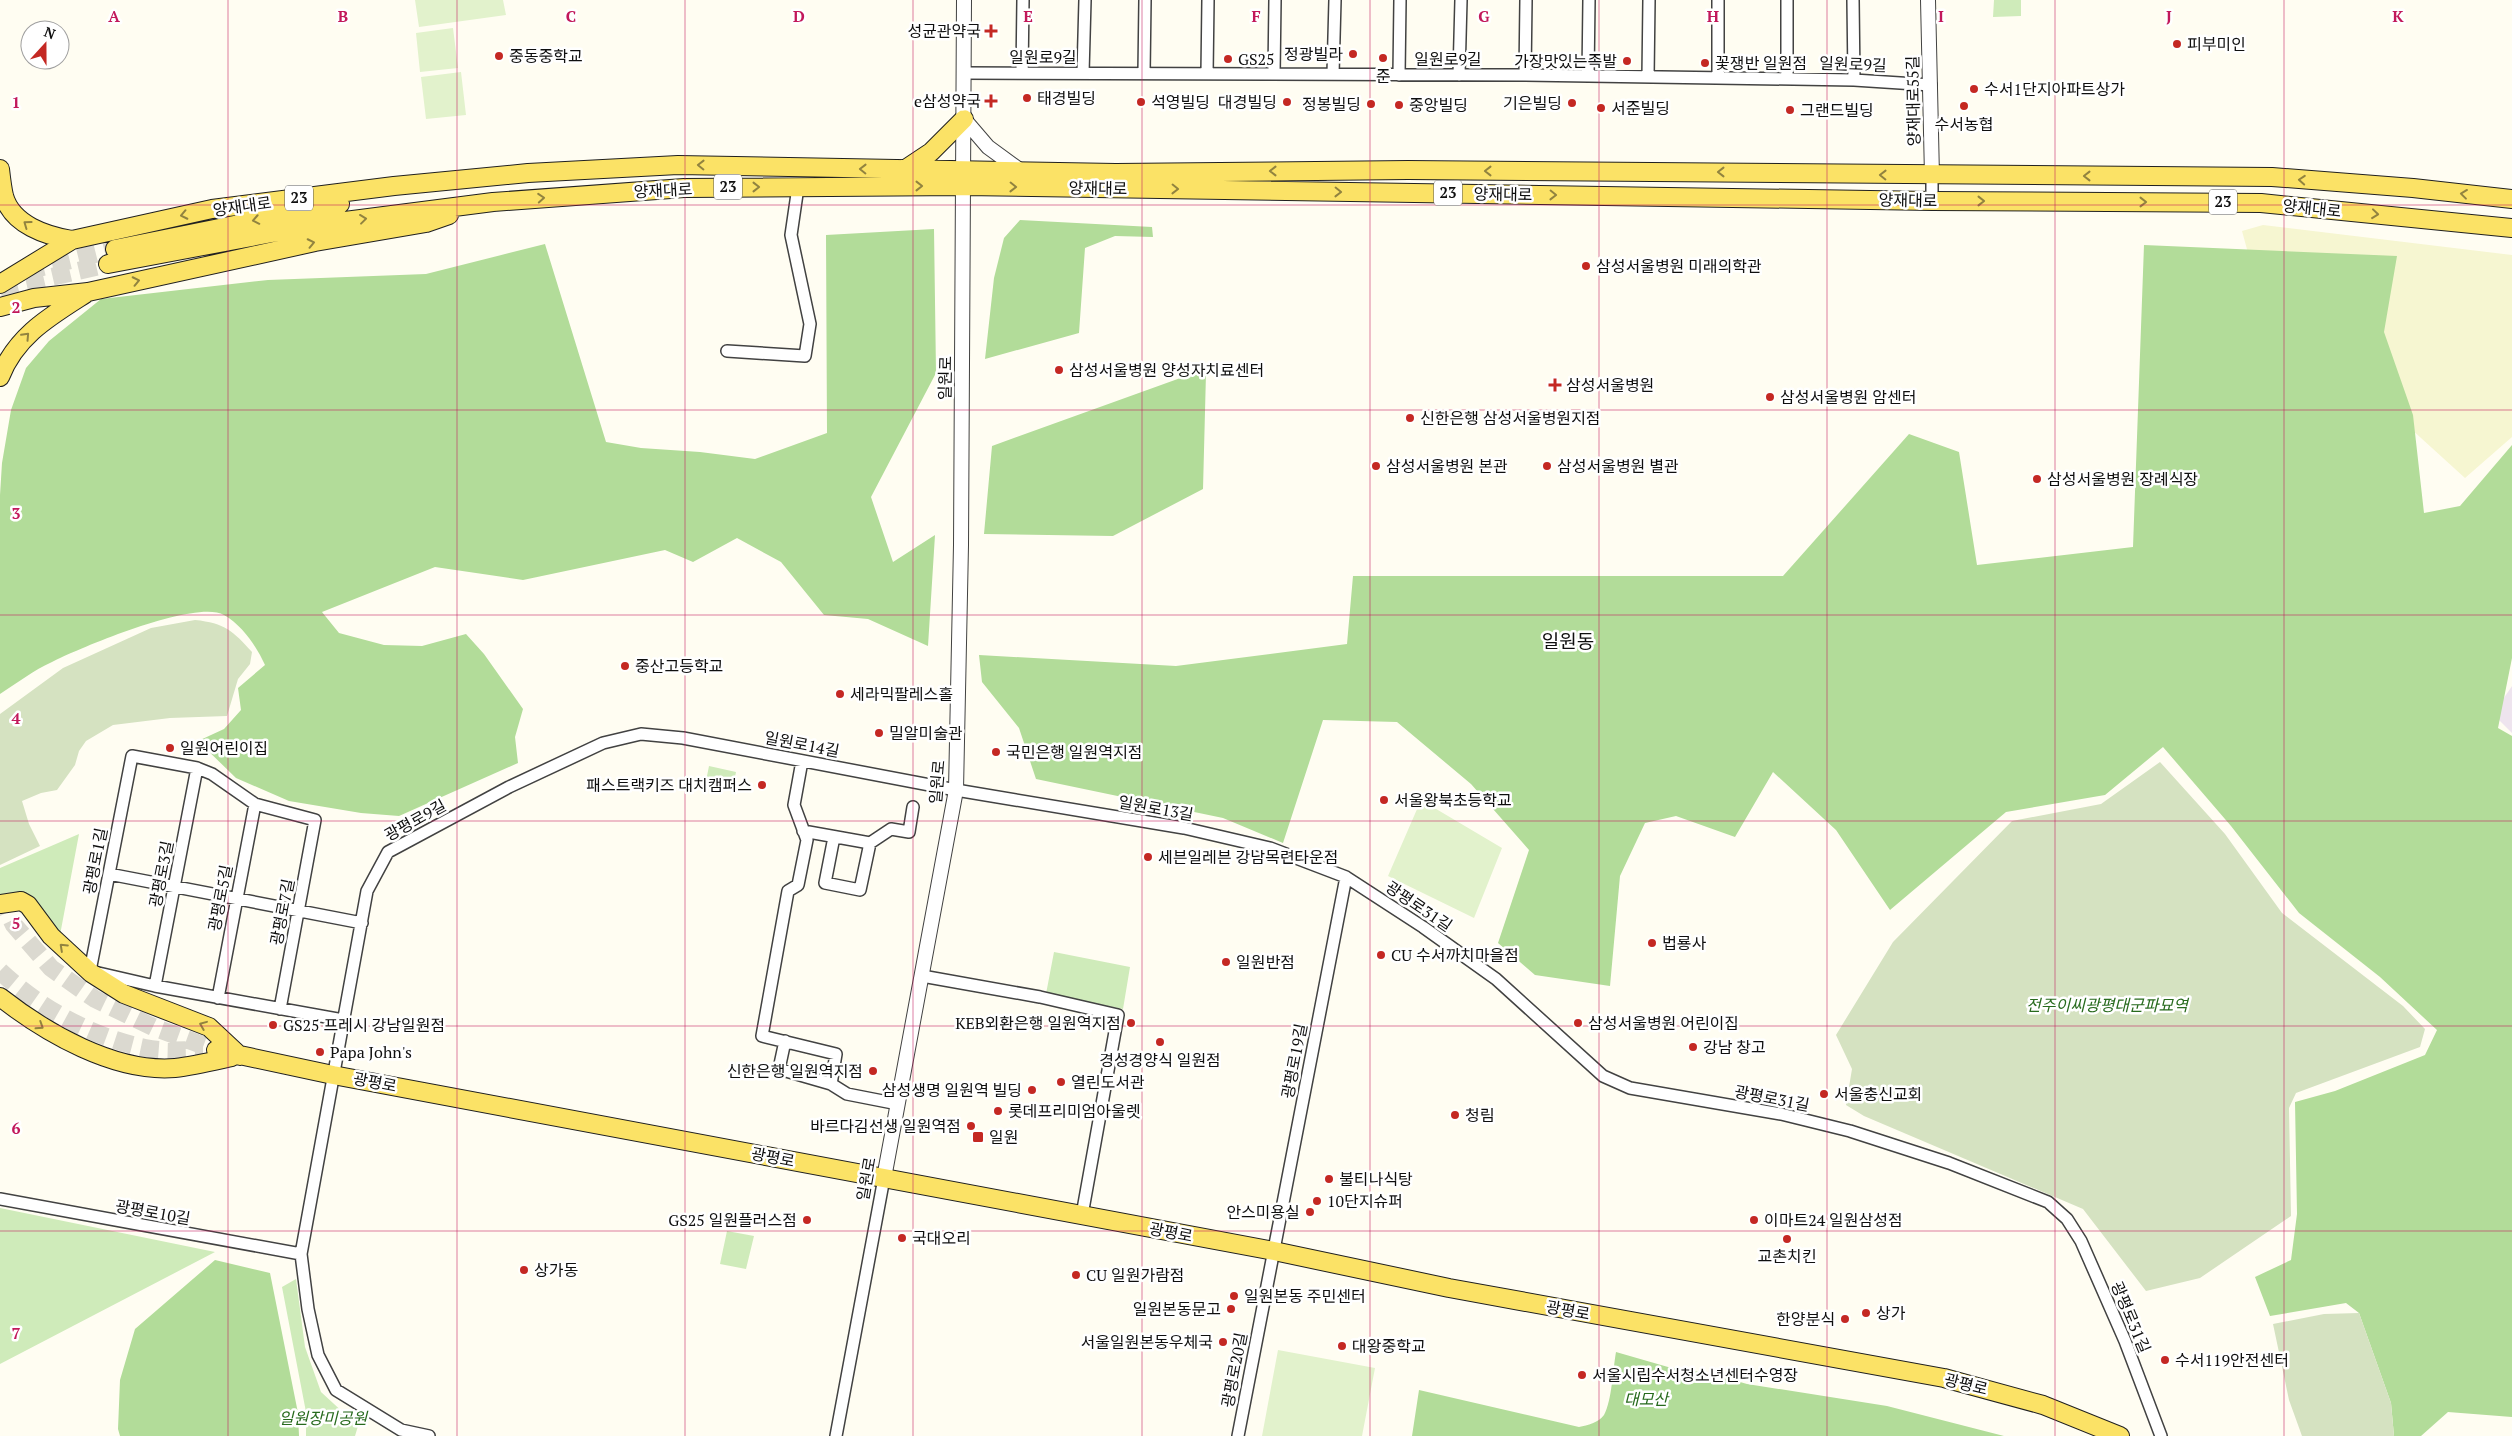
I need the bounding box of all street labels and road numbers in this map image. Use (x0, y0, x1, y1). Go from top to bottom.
street label: 일원로9길 (1009, 46, 1077, 68)
street label: 일원로9길 (1414, 48, 1482, 70)
street label: 일원로9길 (1819, 52, 1887, 76)
street label: 양재대로55길 (1901, 55, 1925, 147)
road number: 23 (714, 174, 742, 200)
street label: 양재대로 (1068, 176, 1128, 200)
street label: 양재대로 (633, 177, 693, 203)
road number: 23 (1434, 180, 1462, 206)
street label: 양재대로 (1473, 182, 1533, 206)
road number: 23 (285, 186, 313, 210)
street label: 양재대로 (1878, 188, 1938, 212)
road number: 23 (2209, 190, 2237, 214)
street label: 양재대로 (211, 191, 273, 221)
street label: 양재대로 (2282, 194, 2343, 222)
street label: 일원로 (934, 355, 956, 400)
street label: 일원로14길 (763, 726, 841, 762)
street label: 일원로 (924, 759, 950, 805)
street label: 일원로13길 (1117, 791, 1195, 825)
street label: 광평로9길 (380, 794, 450, 846)
street label: 광평로1길 (78, 826, 112, 896)
street label: 광평로3길 (144, 839, 178, 909)
street label: 광평로5길 (203, 863, 237, 933)
street label: 광평로31길 (1381, 876, 1457, 936)
street label: 광평로7길 (265, 877, 299, 947)
street label: 광평로19길 (1276, 1022, 1312, 1100)
street label: 광평로 (351, 1067, 399, 1097)
street label: 광평로31길 (1733, 1080, 1811, 1116)
street label: 광평로 (749, 1142, 797, 1172)
street label: 일원로 (851, 1155, 881, 1203)
street label: 광평로10길 (114, 1195, 192, 1229)
street label: 광평로 (1147, 1217, 1195, 1247)
street label: 광평로31길 (2106, 1278, 2156, 1356)
street label: 광평로 (1544, 1295, 1592, 1325)
street label: 광평로20길 (1216, 1331, 1252, 1409)
street label: 광평로 (1942, 1368, 1990, 1400)

